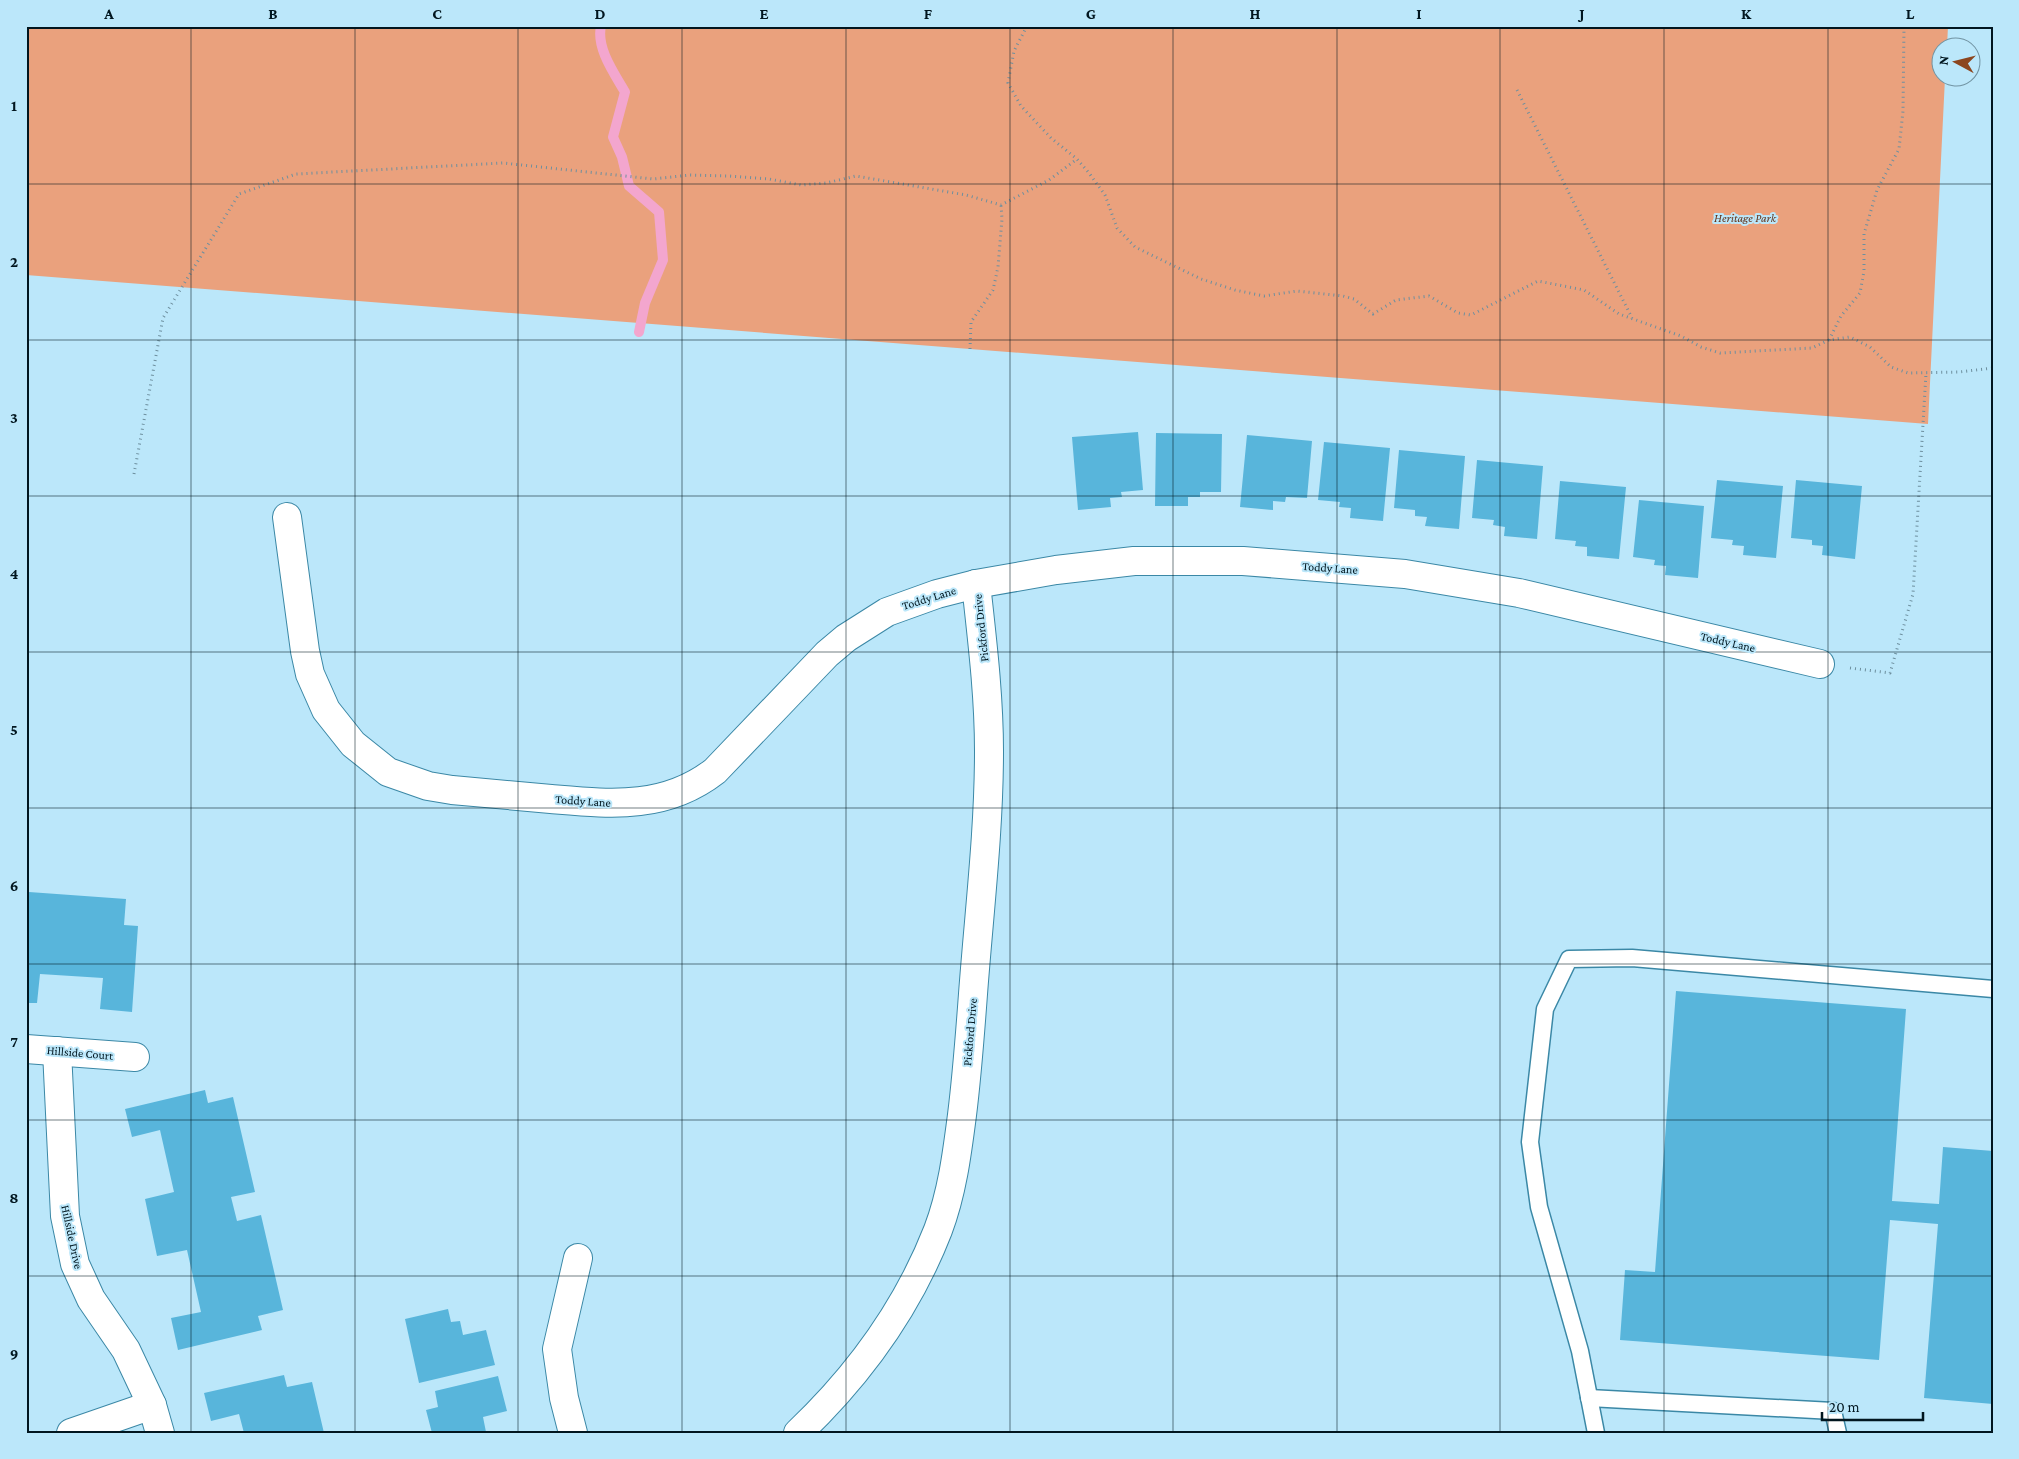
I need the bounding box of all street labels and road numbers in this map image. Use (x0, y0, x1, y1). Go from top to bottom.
street label: Toddy Lane (1302, 559, 1358, 577)
street label: Toddy Lane (900, 583, 958, 613)
street label: Pickford Drive (970, 593, 992, 663)
street label: Toddy Lane (1699, 629, 1757, 655)
street label: Toddy Lane (555, 792, 611, 810)
street label: Pickford Drive (960, 998, 980, 1066)
street label: Hillside Court (46, 1043, 115, 1063)
street label: Hillside Drive (58, 1204, 86, 1270)

